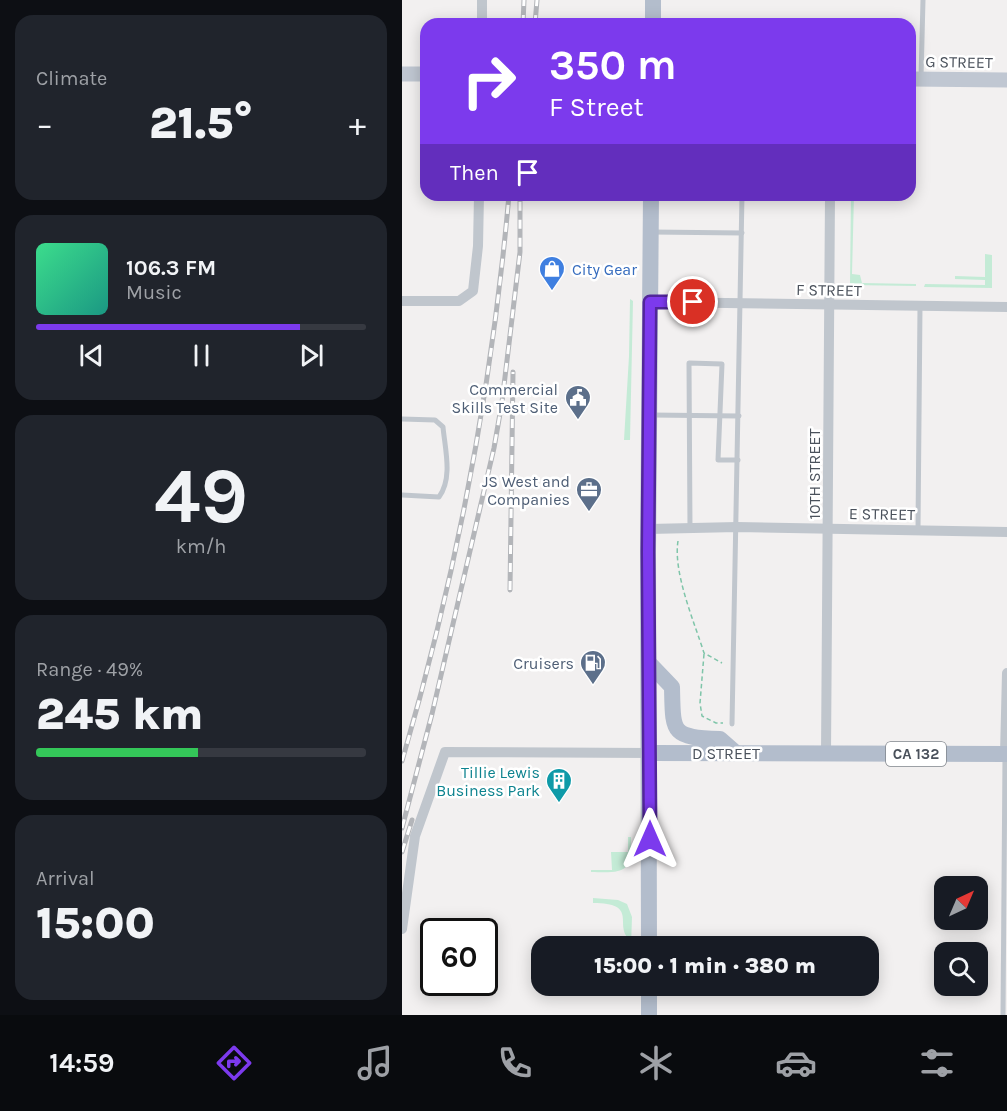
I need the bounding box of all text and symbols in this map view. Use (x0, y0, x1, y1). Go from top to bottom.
text: 350 m (549, 40, 677, 90)
icon: right (450, 42, 528, 120)
street label: G STREET (925, 52, 993, 72)
text: Climate (36, 67, 107, 90)
text: F Street (549, 91, 644, 123)
text: 21.5° (149, 97, 253, 149)
text: − (36, 105, 53, 143)
text: + (349, 105, 366, 143)
icon: arrive (511, 156, 544, 189)
text: Then (450, 160, 499, 186)
shop icon: City Gear (537, 254, 567, 292)
text: 106.3 FM (126, 255, 216, 281)
place label: City Gear (572, 260, 637, 279)
pin (667, 276, 718, 327)
street label: F STREET (796, 280, 862, 300)
text: Music (126, 281, 182, 304)
icon: arrive (676, 285, 709, 318)
icon: previous (75, 339, 108, 372)
icon: pause (185, 339, 218, 372)
icon: next (295, 339, 328, 372)
place label: Commercial Skills Test Site (451, 380, 558, 417)
public building icon: Commercial Skills Test Site (563, 383, 593, 421)
street label: 10TH STREET (805, 429, 824, 519)
text: 49 (154, 450, 248, 542)
place label: JS West and Companies (482, 472, 570, 509)
office icon: JS West and Companies (574, 475, 604, 513)
street label: E STREET (849, 504, 915, 524)
text: km/h (176, 535, 226, 558)
fuel station icon: Cruisers (578, 648, 608, 686)
place label: Cruisers (513, 654, 574, 673)
text: Range · 49% (36, 658, 143, 681)
text: 245 km (36, 688, 203, 740)
road number: CA 132 (886, 742, 946, 766)
street label: D STREET (692, 744, 760, 763)
place label: Tillie Lewis Business Park (436, 763, 540, 800)
building icon: Tillie Lewis Business Park (544, 766, 574, 804)
position arrow (618, 807, 682, 871)
text: Arrival (36, 867, 95, 890)
north arrow (934, 876, 988, 930)
map controls (934, 876, 988, 996)
text: 15:00 (36, 897, 155, 949)
speed limit sign: 60 (420, 918, 498, 996)
button: search (934, 942, 988, 996)
text: 15:00 · 1 min · 380 m (594, 953, 816, 979)
icon: directions (213, 1042, 255, 1084)
icon: music (354, 1042, 396, 1084)
icon: phone (494, 1042, 536, 1084)
icon: climate (635, 1042, 677, 1084)
icon: car (775, 1042, 817, 1084)
icon: filters (916, 1042, 958, 1084)
text: 14:59 (49, 1047, 114, 1079)

